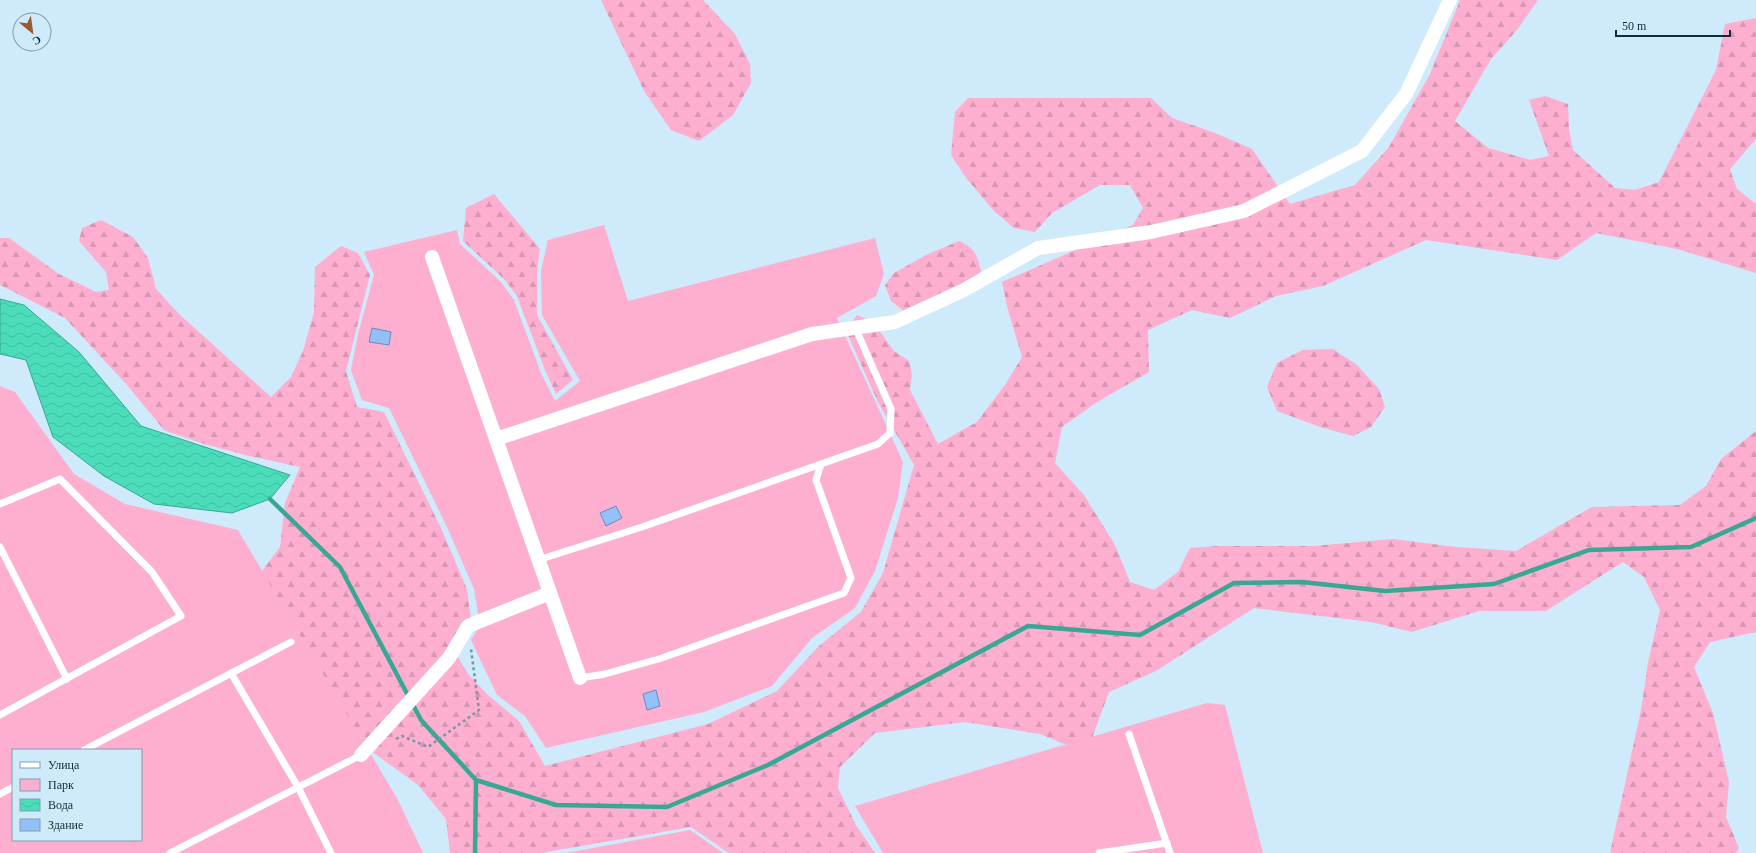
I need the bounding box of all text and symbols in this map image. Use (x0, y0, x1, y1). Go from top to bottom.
north arrow (12, 12, 52, 52)
scale bar (1616, 12, 1730, 38)
text: 50 m (1622, 19, 1647, 33)
text: С (30, 34, 43, 48)
legend (12, 749, 142, 841)
text: Улица (48, 758, 80, 772)
text: Парк (48, 778, 74, 792)
text: Вода (48, 798, 74, 812)
text: Здание (48, 818, 83, 832)

